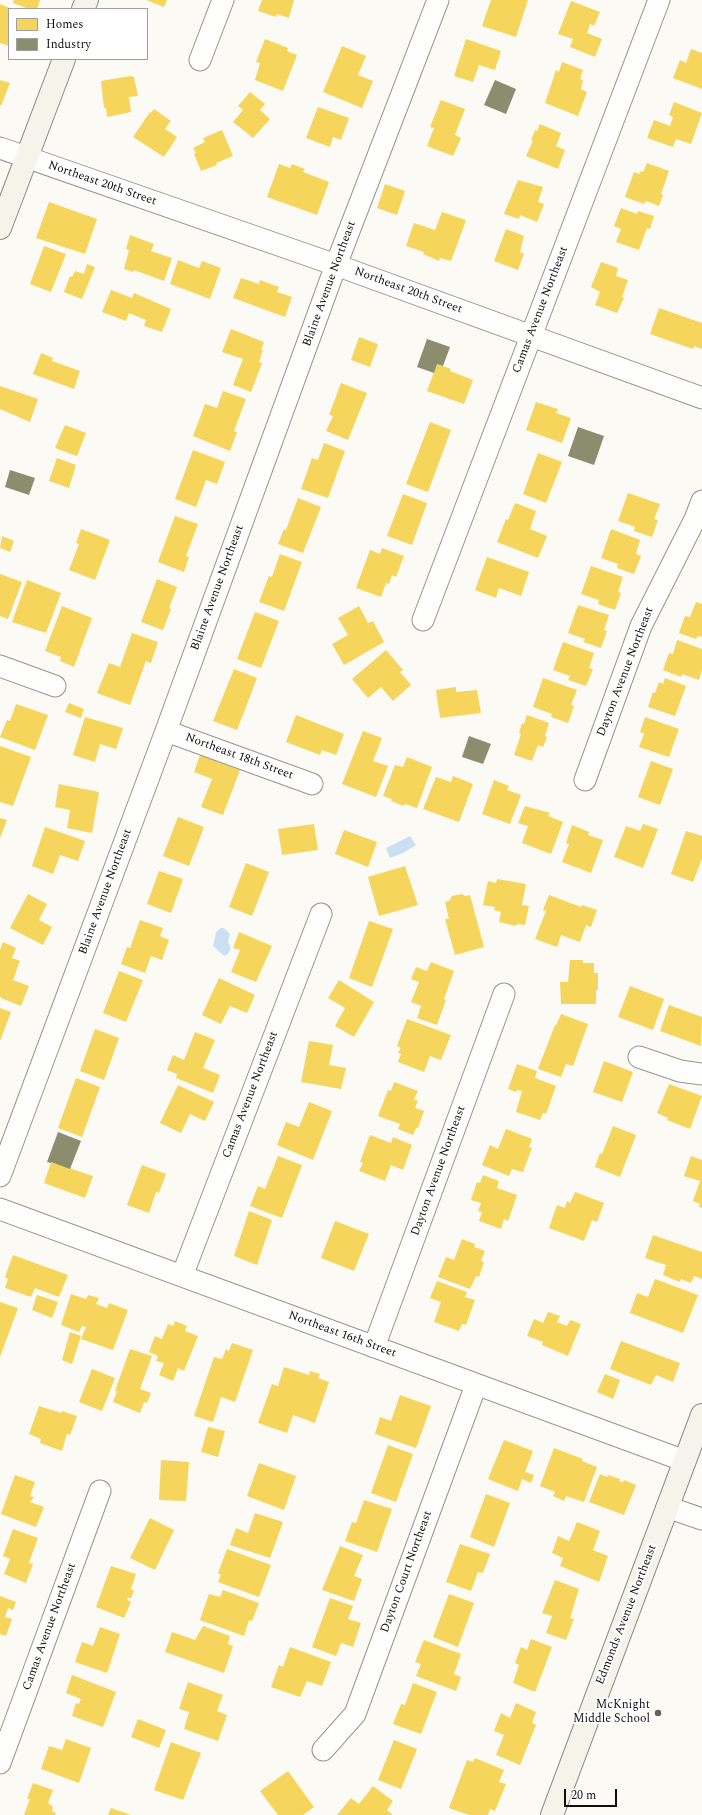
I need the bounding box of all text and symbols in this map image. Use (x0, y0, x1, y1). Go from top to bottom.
legend (8, 8, 148, 60)
text: Homes (46, 15, 84, 34)
text: Industry (46, 35, 91, 54)
street label: Northeast 20th Street (46, 159, 158, 209)
street label: Blaine Avenue Northeast (301, 219, 359, 349)
street label: Camas Avenue Northeast (510, 245, 572, 375)
street label: Northeast 20th Street (352, 265, 464, 317)
street label: Blaine Avenue Northeast (189, 523, 247, 653)
street label: Dayton Avenue Northeast (595, 605, 657, 739)
street label: Northeast 18th Street (183, 731, 295, 783)
street label: Blaine Avenue Northeast (77, 827, 135, 957)
street label: Camas Avenue Northeast (220, 1030, 282, 1160)
street label: Dayton Avenue Northeast (409, 1104, 469, 1238)
street label: Northeast 16th Street (286, 1309, 398, 1361)
street label: Dayton Court Northeast (378, 1509, 436, 1635)
street label: Edmonds Avenue Northeast (594, 1543, 660, 1687)
street label: Camas Avenue Northeast (20, 1561, 80, 1693)
place label: McKnight Middle School (573, 1699, 650, 1727)
marker: McKnight Middle School (653, 1708, 663, 1718)
scale bar (566, 1781, 619, 1807)
text: 20 m (571, 1786, 596, 1805)

